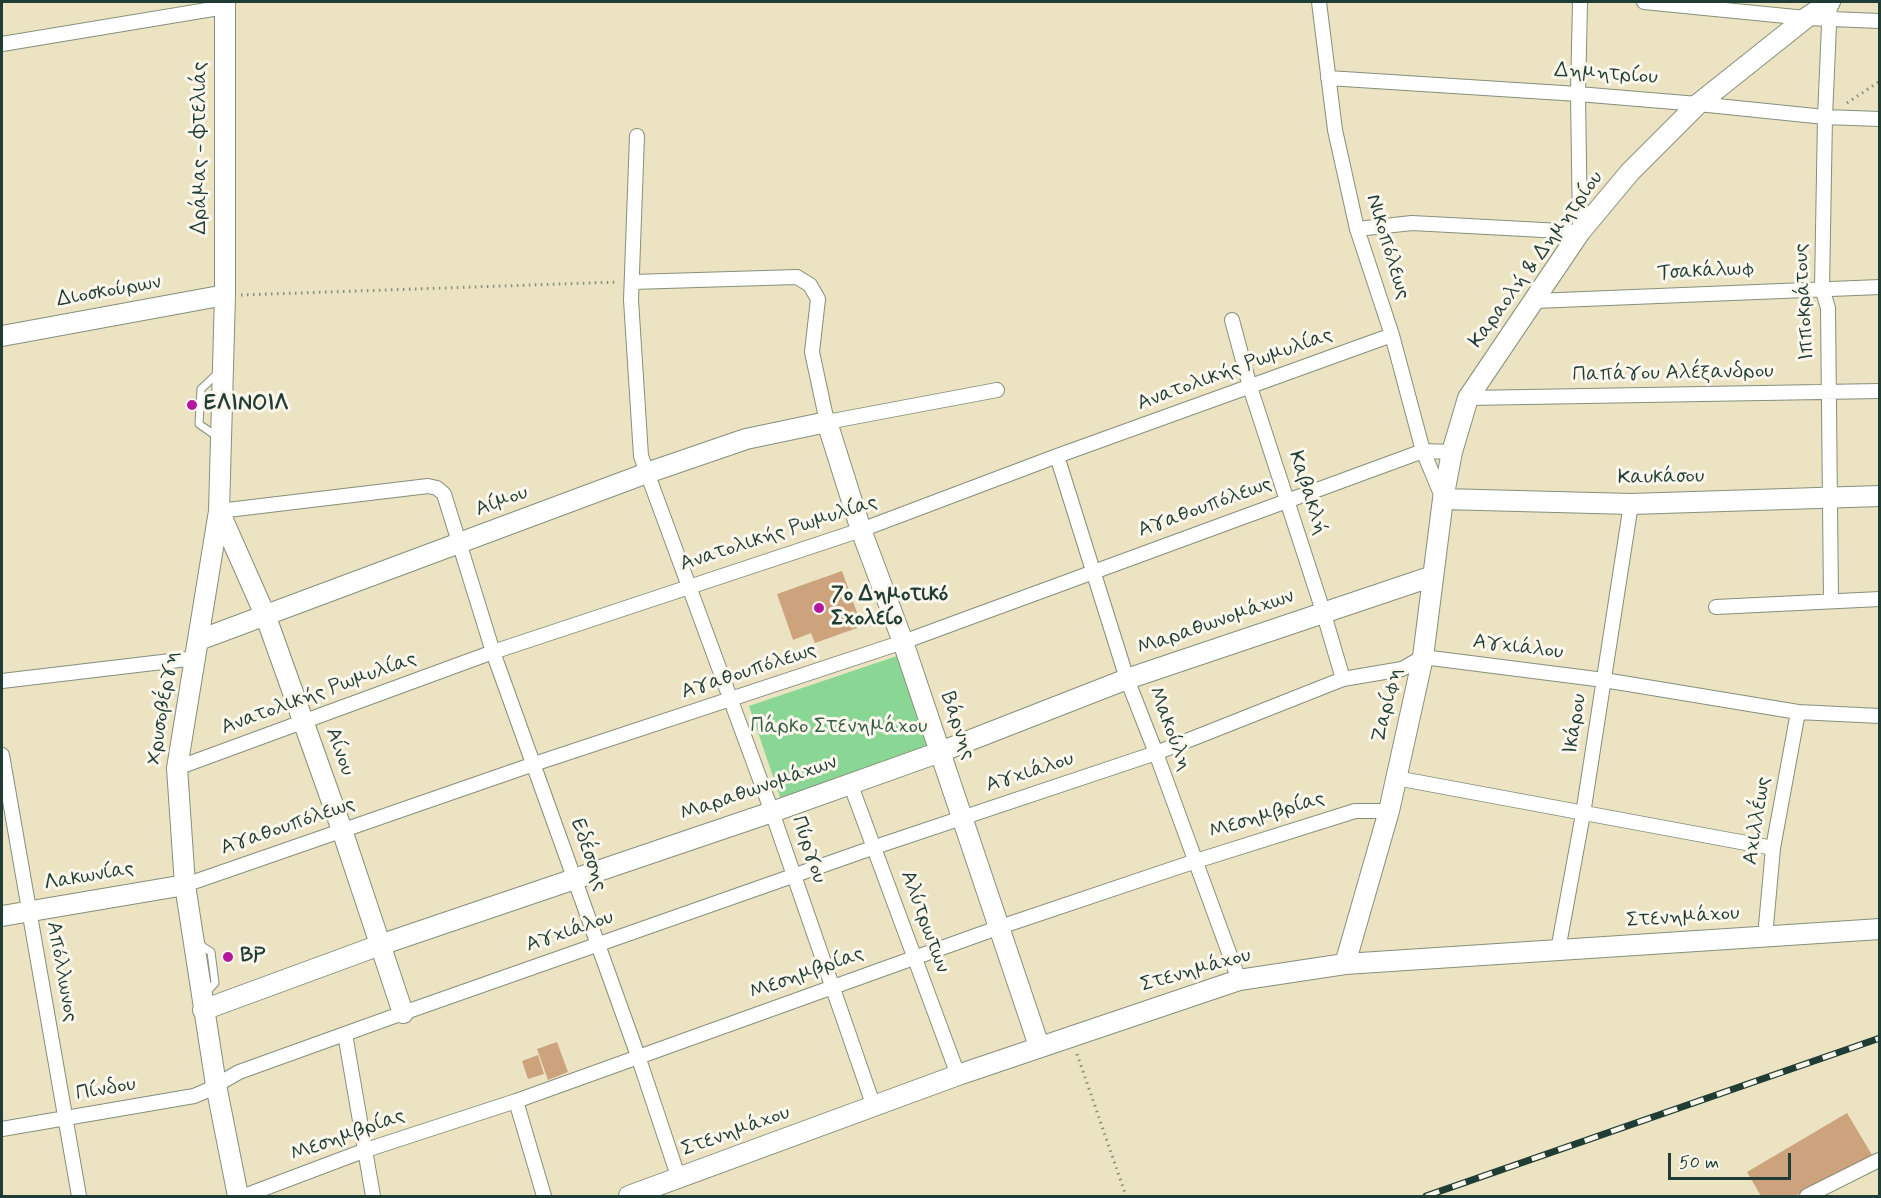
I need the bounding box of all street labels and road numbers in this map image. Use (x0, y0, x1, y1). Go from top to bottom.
street label: Δημητρίου (1553, 59, 1659, 91)
street label: Δράμας - Φτελιάς (188, 61, 214, 235)
street label: Καραολή & Δημητρίου (1464, 167, 1610, 353)
street label: Νικοπόλεως (1359, 191, 1415, 303)
street label: Ιπποκράτους (1789, 243, 1821, 361)
street label: Τσακάλωφ (1657, 257, 1755, 287)
street label: Διοσκούρων (55, 270, 163, 314)
street label: Ανατολικής Ρωμυλίας (1134, 323, 1336, 417)
street label: Παπάγου Αλέξανδρου (1572, 360, 1774, 388)
street label: Καβακλή (1282, 448, 1332, 538)
street label: Καυκάσου (1617, 465, 1705, 491)
street label: Αγαθουπόλεως (1135, 472, 1275, 544)
street label: Αίμου (472, 481, 532, 523)
street label: Ανατολικής Ρωμυλίας (677, 490, 881, 578)
street label: Μαραθωνομάχων (1134, 584, 1298, 662)
street label: Αγχιάλου (1471, 630, 1565, 666)
street label: Αγαθουπόλεως (678, 638, 820, 706)
street label: Ανατολικής Ρωμυλίας (218, 647, 420, 741)
street label: Χρυσοβέργη (143, 649, 185, 767)
street label: Ζαρίφη (1367, 665, 1409, 745)
street label: Μακούλη (1142, 684, 1196, 774)
street label: Βάρνης (934, 689, 980, 763)
street label: Ικάρου (1559, 692, 1593, 756)
street label: Αίνου (319, 724, 359, 780)
street label: Αγχιάλου (983, 747, 1077, 799)
street label: Μαραθωνομάχων (677, 750, 841, 828)
street label: Αχιλλέως (1739, 775, 1777, 867)
street label: Μεσημβρίας (1206, 786, 1328, 846)
street label: Αγαθουπόλεως (217, 792, 359, 862)
street label: Πύργου (785, 813, 831, 887)
street label: Εδέσσης (564, 815, 612, 895)
street label: Λακωνίας (42, 857, 136, 897)
street label: Αλύτρωτων (894, 867, 954, 977)
street label: Στενημάχου (1625, 901, 1741, 935)
street label: Αγχιάλου (523, 905, 617, 959)
street label: Απόλλωνος (40, 920, 82, 1024)
street label: Μεσημβρίας (747, 942, 867, 1006)
street label: Στενημάχου (1138, 943, 1254, 999)
street label: Πίνδου (74, 1072, 138, 1108)
street label: Στενημάχου (678, 1101, 794, 1163)
street label: Μεσημβρίας (288, 1104, 408, 1168)

